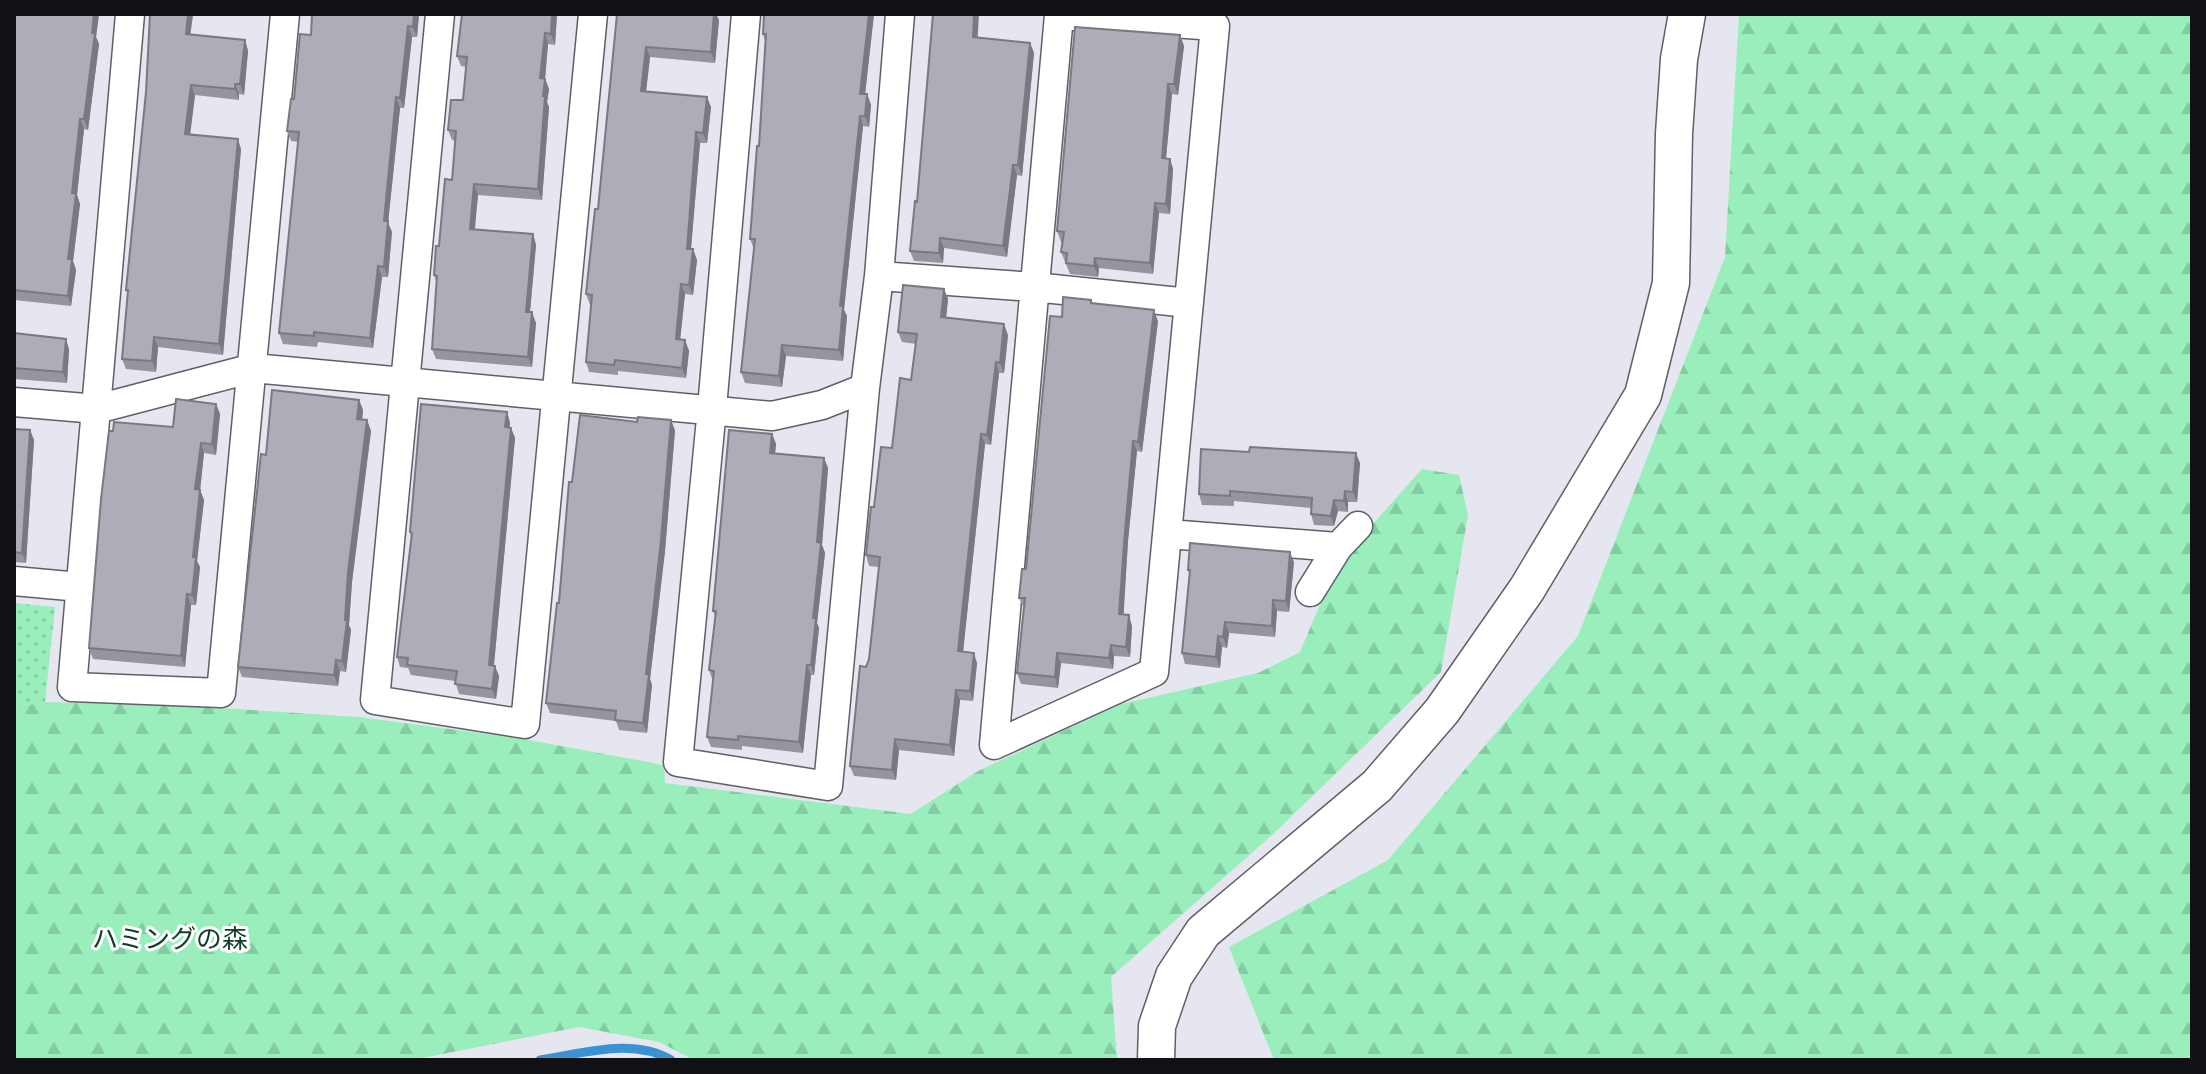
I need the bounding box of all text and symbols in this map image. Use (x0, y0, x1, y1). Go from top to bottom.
park label: ハミングの森 (92, 921, 248, 956)

